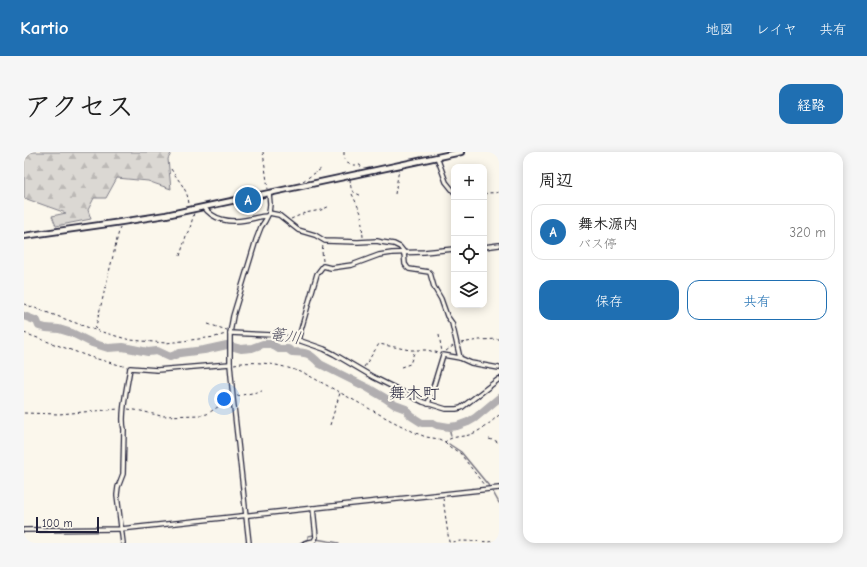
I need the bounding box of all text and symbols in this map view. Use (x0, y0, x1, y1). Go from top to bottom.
text: Kartio (20, 17, 69, 39)
text: 地図 (706, 21, 734, 38)
text: レイヤ (756, 21, 797, 38)
text: 共有 (819, 21, 847, 38)
button: 経路 (779, 84, 843, 124)
text: アクセス (24, 91, 134, 123)
map controls (451, 164, 487, 308)
button: + (451, 164, 487, 200)
text: 周辺 (539, 171, 573, 190)
pin: A (235, 185, 261, 215)
button: − (451, 200, 487, 236)
text: 舞木源内 (578, 215, 638, 233)
text: A (549, 225, 557, 240)
text: 320 m (790, 225, 826, 240)
button: locate (451, 236, 487, 272)
text: バス停 (578, 236, 617, 251)
button: layers (451, 272, 487, 308)
button: 保存 (539, 280, 679, 320)
button: 共有 (687, 280, 827, 320)
water label: 篭川 (268, 325, 302, 347)
district label: 舞木町 (389, 384, 440, 403)
your location (214, 389, 234, 409)
scale bar (36, 515, 99, 534)
text: 100 m (42, 517, 73, 530)

